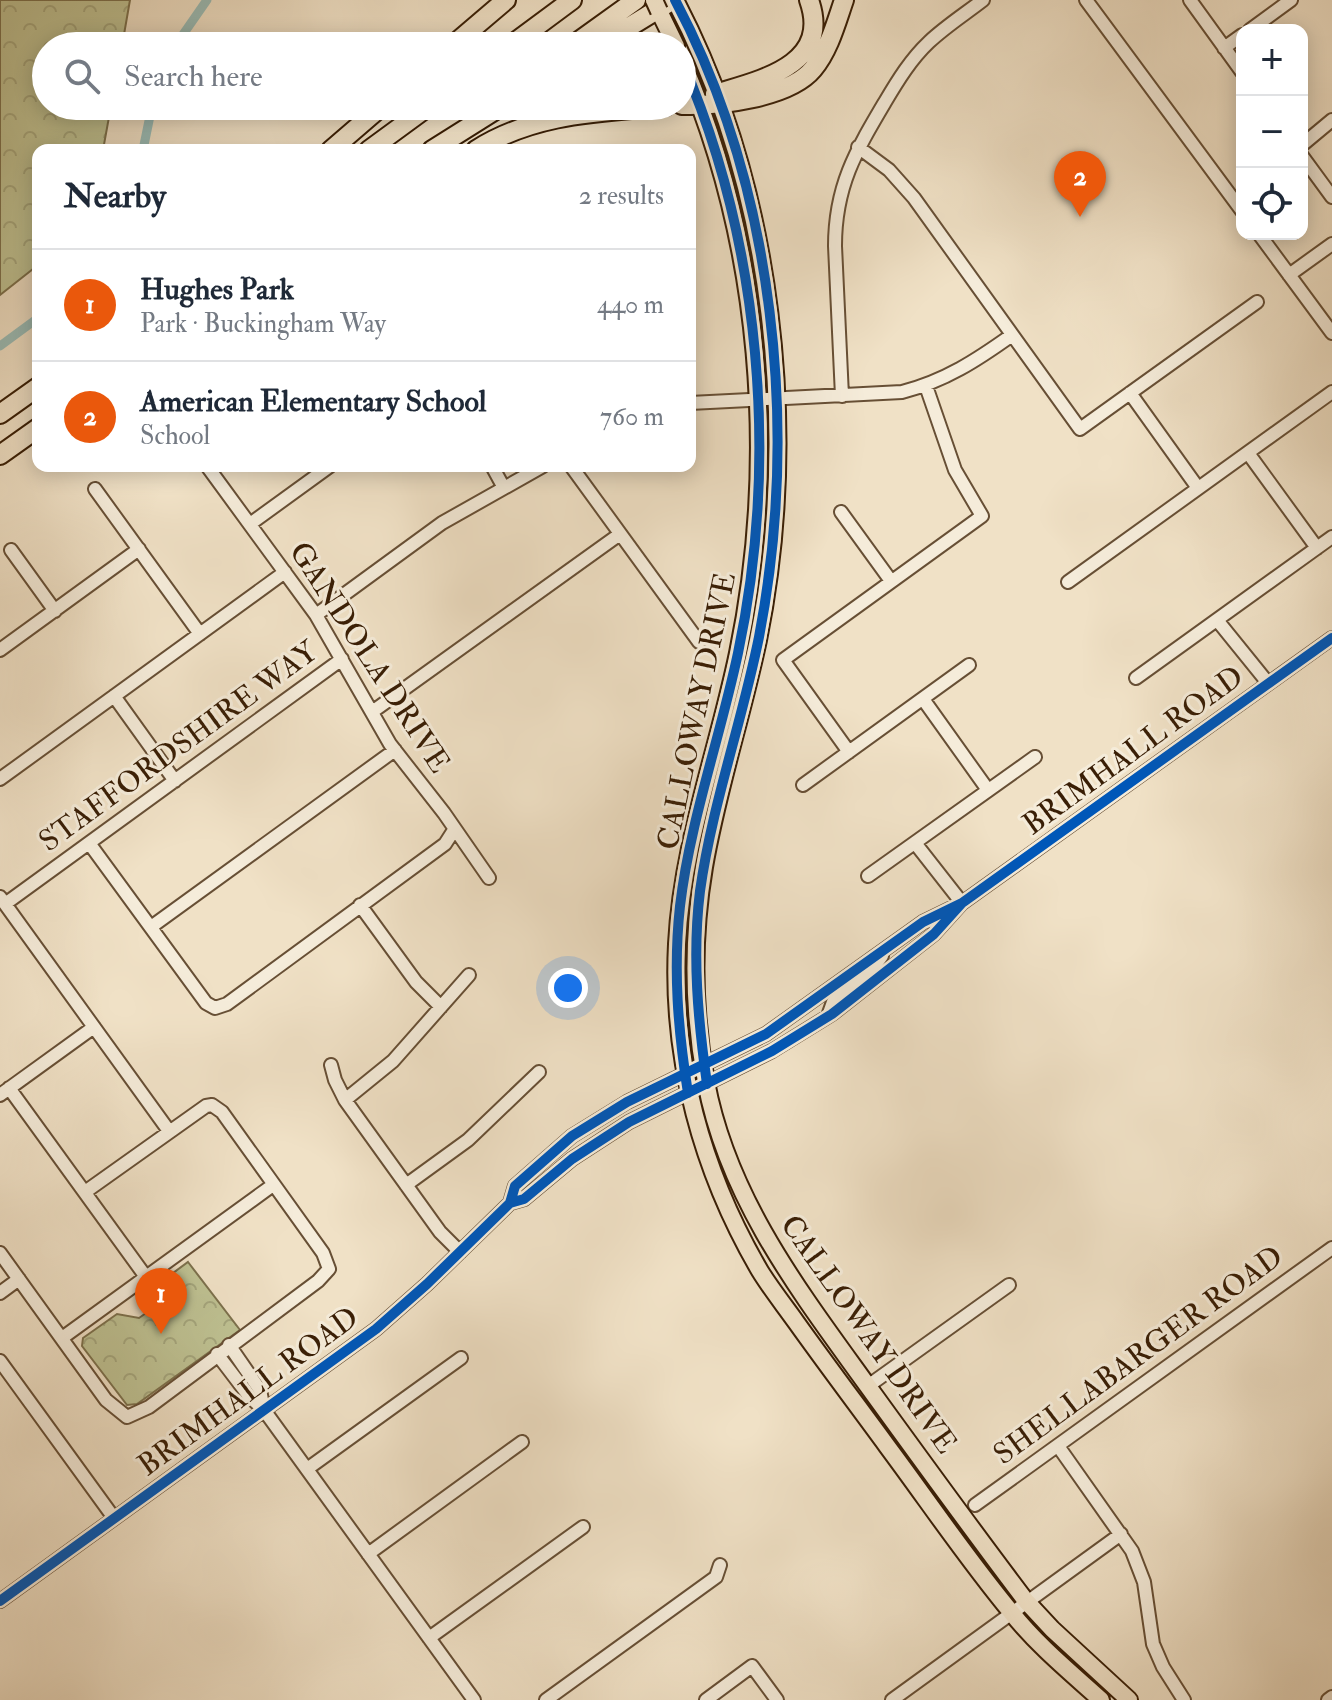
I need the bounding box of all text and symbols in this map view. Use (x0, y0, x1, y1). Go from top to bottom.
map controls (1236, 24, 1308, 240)
button: + (1236, 24, 1308, 96)
search box (32, 32, 696, 120)
icon: search (60, 54, 104, 98)
text: Search here (124, 58, 263, 95)
button: − (1236, 96, 1308, 168)
pin: 2 (1054, 151, 1106, 217)
button: locate (1236, 168, 1308, 240)
text: Nearby (64, 175, 166, 218)
text: 2 results (579, 180, 664, 212)
text: Hughes Park (140, 271, 294, 308)
text: 1 (85, 289, 95, 321)
text: 440 m (597, 289, 664, 321)
text: Park · Buckingham Way (140, 308, 386, 340)
text: American Elementary School (140, 383, 486, 420)
text: 2 (83, 401, 97, 433)
text: 760 m (600, 401, 664, 433)
text: School (140, 420, 210, 452)
street label: GANDOLA DRIVE (281, 535, 458, 780)
street label: CALLOWAY DRIVE (649, 569, 744, 853)
street label: STAFFORDSHIRE WAY (32, 632, 326, 860)
street label: BRIMHALL ROAD (1016, 658, 1251, 843)
your location (548, 968, 588, 1008)
street label: CALLOWAY DRIVE (772, 1208, 965, 1461)
street label: SHELLABARGER ROAD (986, 1238, 1290, 1473)
pin: 1 (135, 1268, 187, 1334)
street label: BRIMHALL ROAD (131, 1299, 366, 1484)

